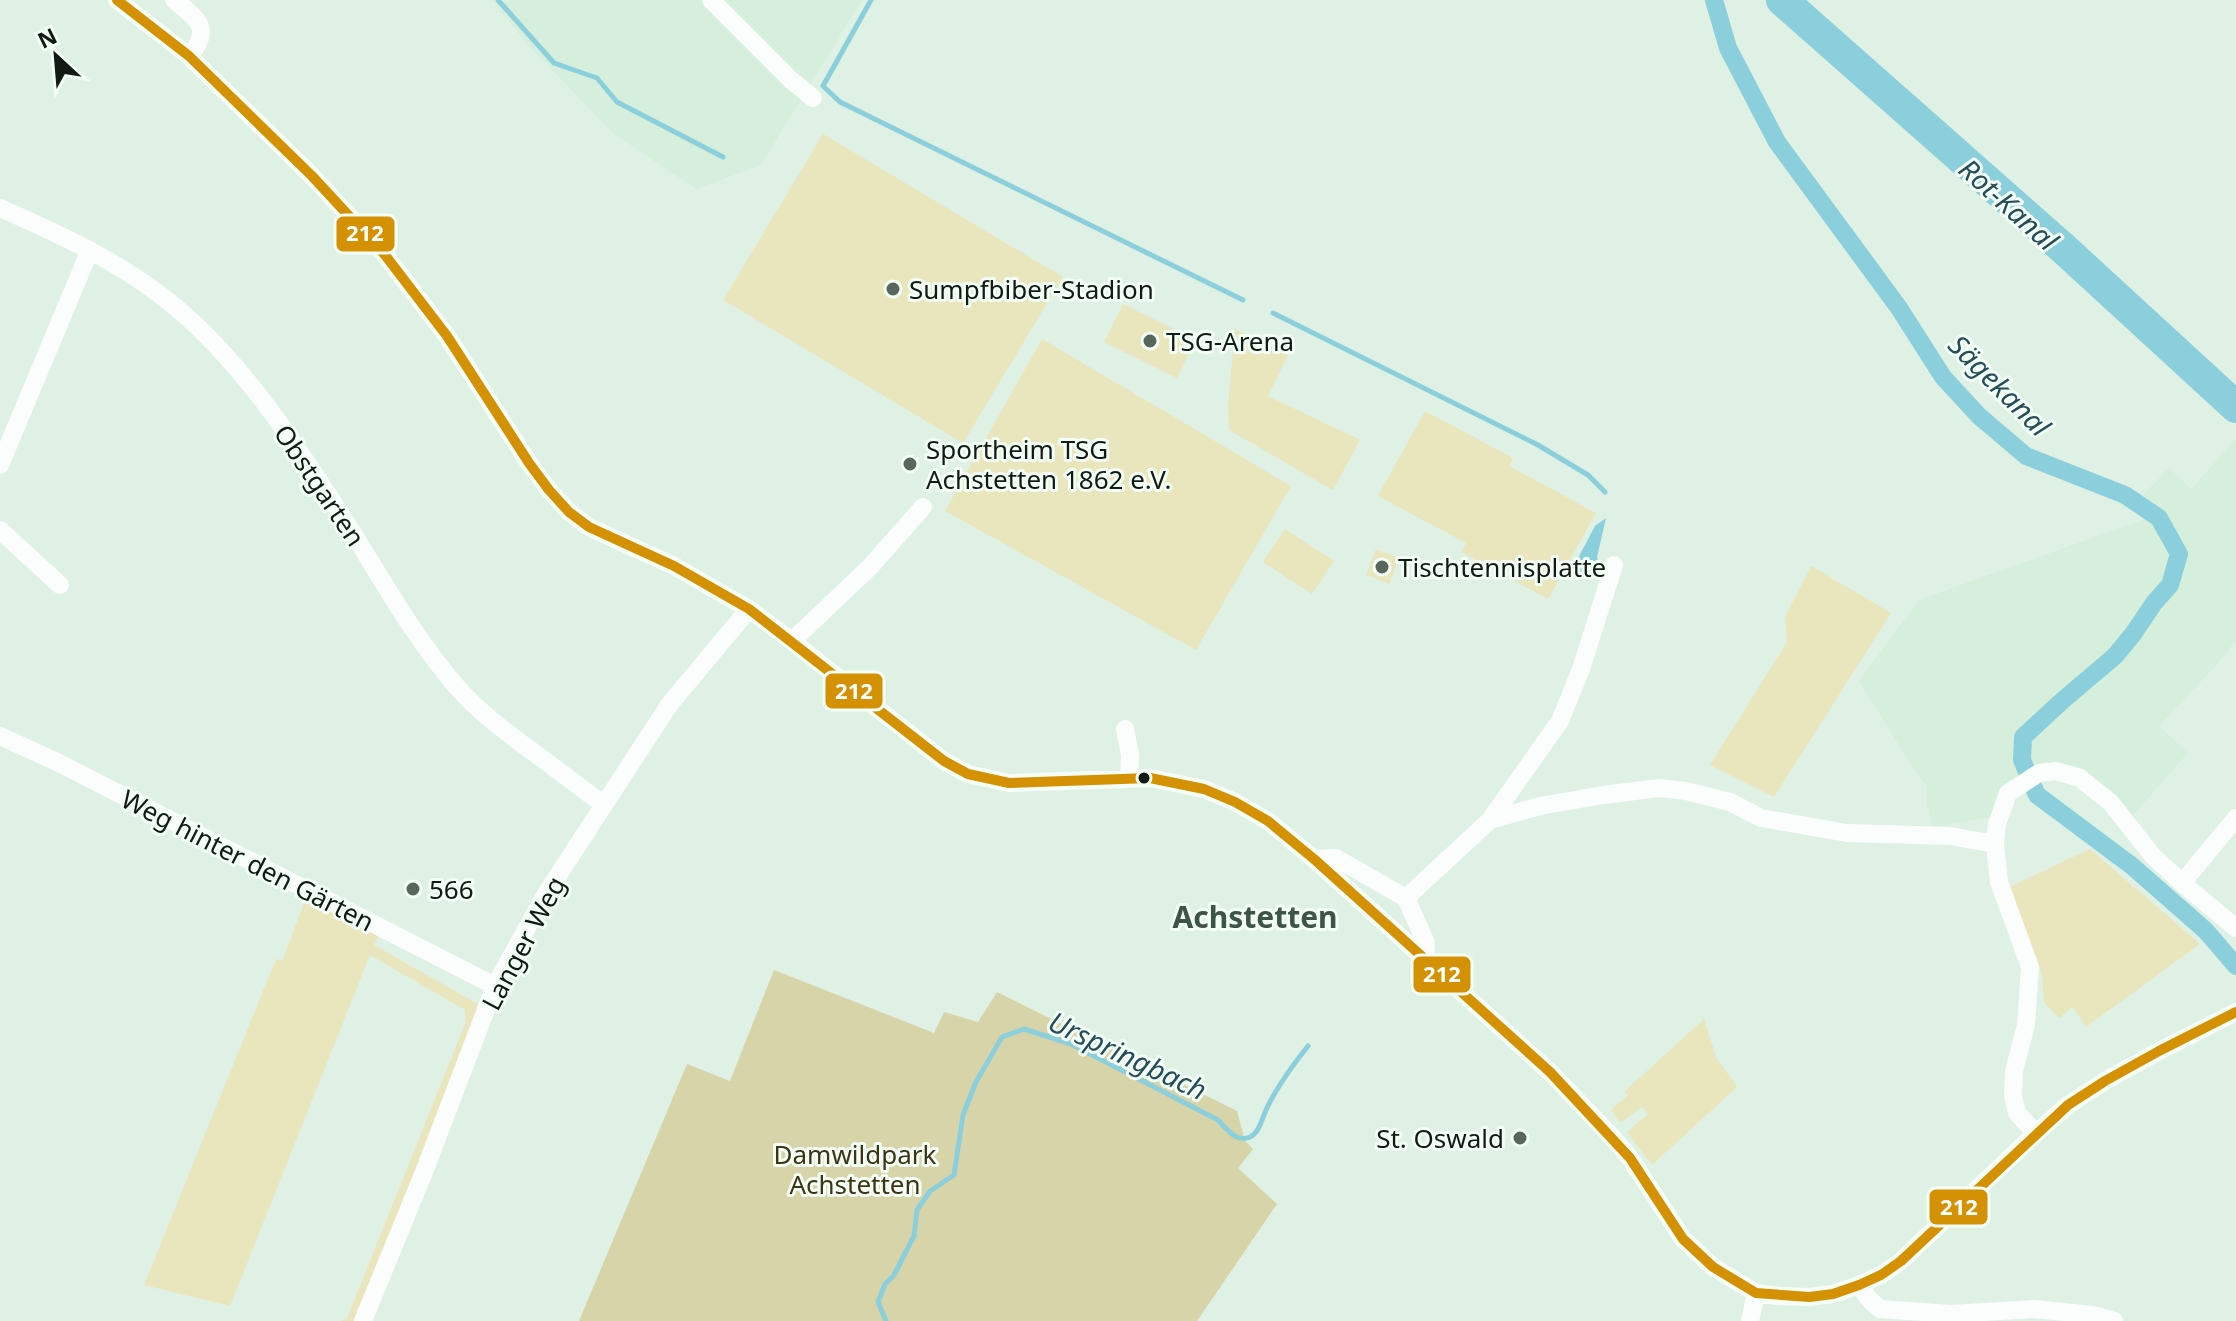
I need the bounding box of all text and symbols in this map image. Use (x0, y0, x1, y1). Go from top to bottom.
north arrow (16, 16, 96, 96)
text: N (32, 20, 61, 55)
water label: Rot-Kanal (1951, 149, 2067, 259)
line badge: 212 (335, 215, 396, 253)
text: 212 (346, 217, 384, 247)
place label: Sumpfbiber-Stadion (909, 271, 1154, 307)
marker: Sumpfbiber-Stadion (884, 280, 902, 298)
place label: TSG-Arena (1166, 323, 1294, 359)
water label: Sägekanal (1941, 326, 2060, 445)
marker: TSG-Arena (1141, 332, 1159, 350)
street label: Obstgarten (266, 417, 374, 553)
place label: Sportheim TSG Achstetten 1862 e.V. (926, 431, 1172, 497)
marker: Sportheim TSG Achstetten 1862 e.V. (901, 455, 919, 473)
place label: Tischtennisplatte (1398, 549, 1606, 585)
marker: Tischtennisplatte (1373, 558, 1391, 576)
line badge: 212 (824, 672, 884, 710)
text: 212 (835, 675, 873, 705)
unlabelled marker (1136, 770, 1152, 786)
street label: Weg hinter den Gärten (115, 781, 381, 939)
street label: Langer Weg (473, 870, 573, 1016)
place label: 566 (429, 871, 474, 907)
marker: 566 (404, 880, 422, 898)
district label: Achstetten (1172, 896, 1338, 937)
line badge: 212 (1412, 955, 1472, 994)
text: 212 (1423, 958, 1461, 988)
water label: Urspringbach (1043, 1002, 1213, 1108)
place label: St. Oswald (1376, 1120, 1504, 1156)
marker: St. Oswald (1511, 1129, 1529, 1147)
park label: Damwildpark Achstetten (774, 1136, 937, 1202)
line badge: 212 (1928, 1188, 1989, 1226)
text: 212 (1940, 1191, 1978, 1221)

